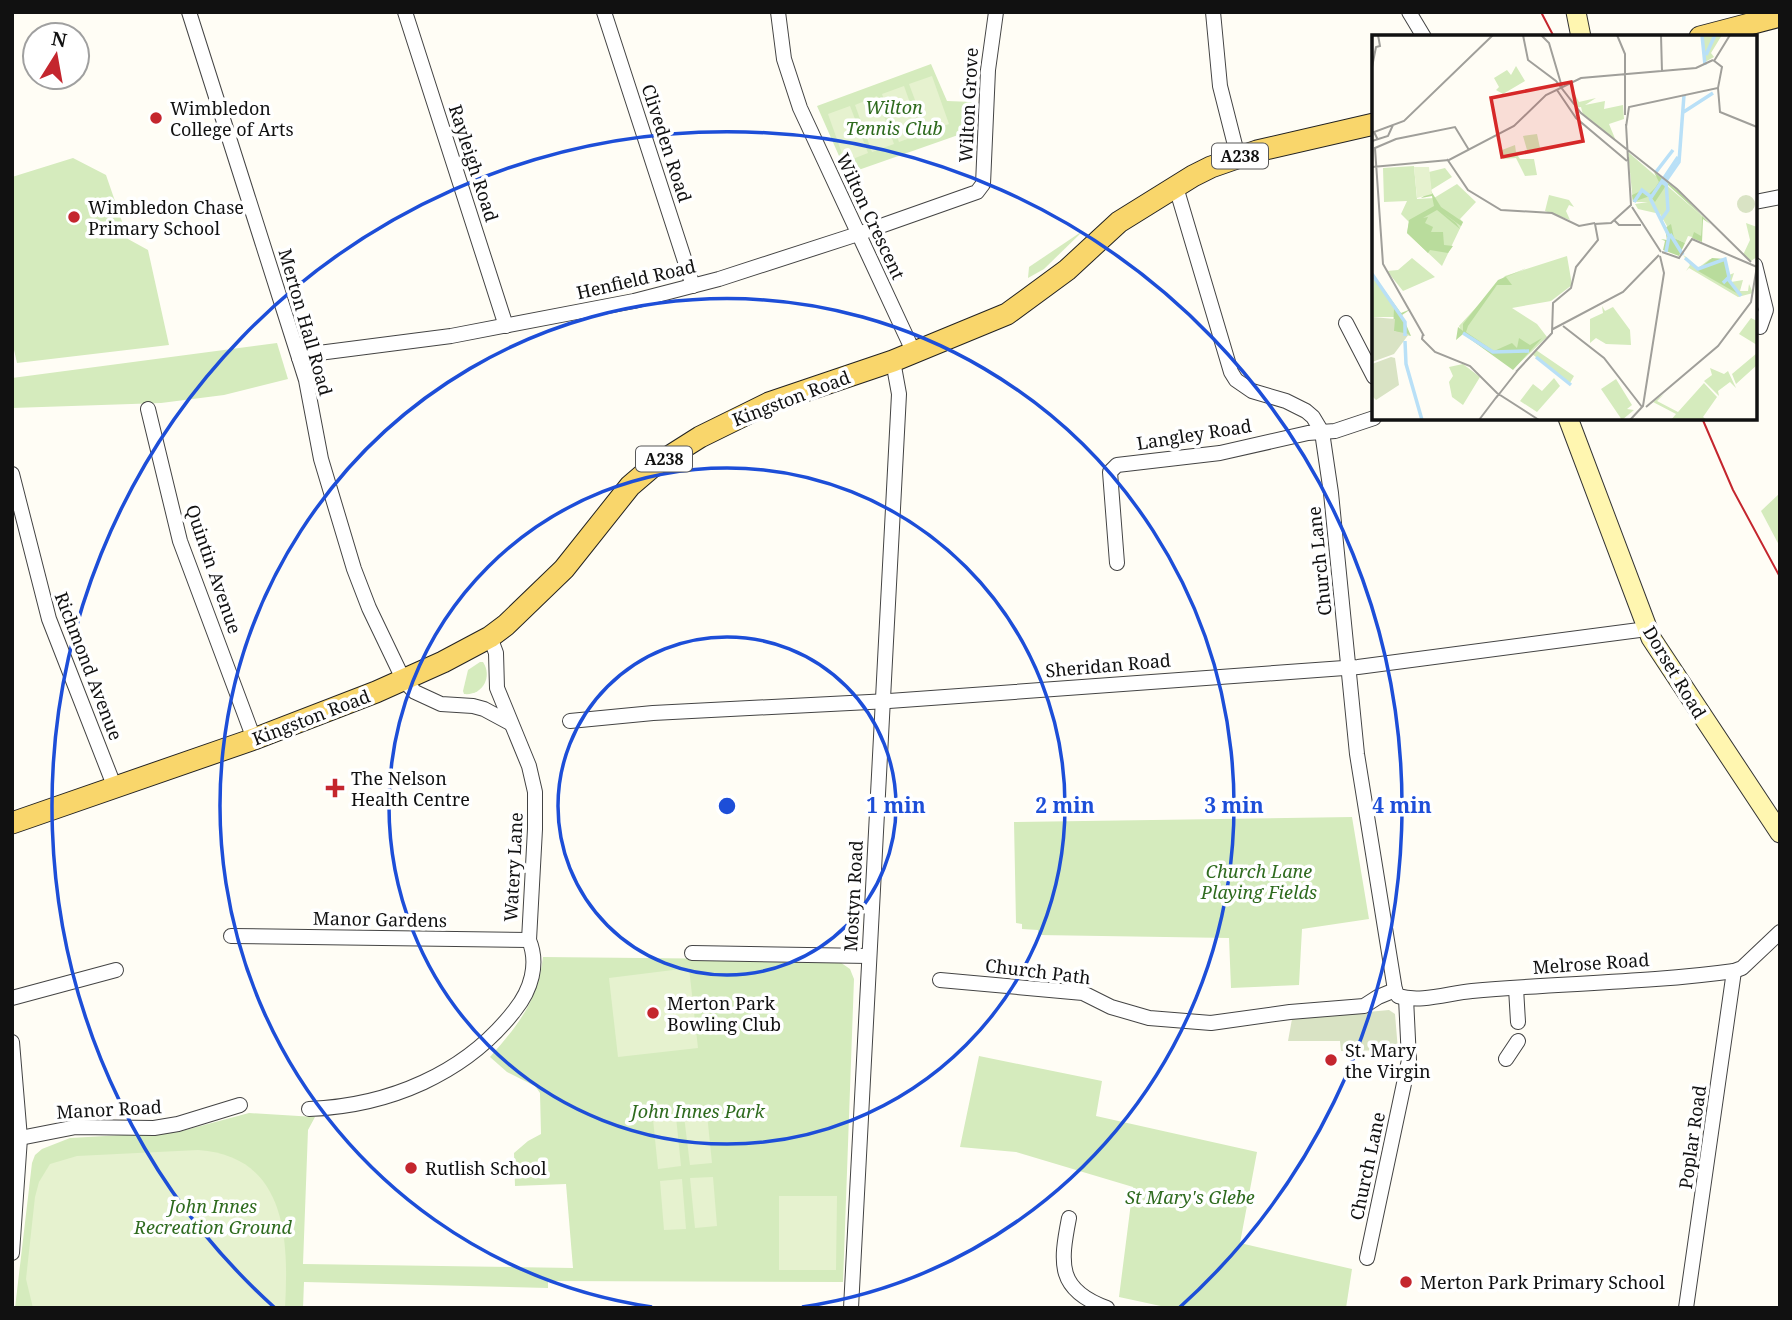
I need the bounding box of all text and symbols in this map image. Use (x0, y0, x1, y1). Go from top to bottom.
north arrow (21, 21, 91, 91)
text: N (49, 25, 69, 54)
inset map (1372, 35, 1757, 420)
street label: Wilton Grove (953, 47, 983, 163)
street label: Cliveden Road (637, 81, 697, 205)
park label: Wilton Tennis Club (845, 95, 943, 140)
place label: Wimbledon College of Arts (170, 96, 294, 141)
street label: Rayleigh Road (444, 101, 504, 225)
marker: Wimbledon College of Arts (148, 110, 164, 126)
road number: A238 (1212, 144, 1268, 168)
street label: Wilton Crescent (831, 149, 911, 283)
place label: Wimbledon Chase Primary School (88, 195, 244, 240)
marker: Wimbledon Chase Primary School (66, 209, 82, 225)
street label: Merton Hall Road (274, 246, 338, 398)
street label: Henfield Road (574, 254, 698, 304)
street label: Kingston Road (729, 365, 853, 431)
street label: Langley Road (1135, 413, 1253, 455)
road number: A238 (636, 446, 692, 472)
street label: Quintin Avenue (181, 501, 247, 637)
street label: Church Lane (1301, 505, 1337, 617)
street label: Richmond Avenue (50, 588, 128, 744)
street label: Dorset Road (1638, 621, 1712, 723)
street label: Sheridan Road (1044, 648, 1172, 682)
street label: Kingston Road (249, 684, 373, 750)
place label: The Nelson Health Centre (351, 766, 470, 811)
marker: The Nelson Health Centre (325, 778, 345, 798)
text: 1 min (866, 791, 926, 819)
text: 2 min (1035, 791, 1095, 819)
text: 3 min (1204, 791, 1264, 819)
text: 4 min (1372, 791, 1432, 819)
centre of rings (715, 794, 739, 818)
street label: Watery Lane (498, 812, 528, 922)
street label: Mostyn Road (838, 840, 868, 952)
park label: Church Lane Playing Fields (1200, 859, 1317, 904)
street label: Manor Gardens (313, 906, 447, 932)
street label: Melrose Road (1532, 947, 1650, 979)
street label: Church Path (984, 953, 1092, 989)
place label: Merton Park Bowling Club (667, 991, 781, 1036)
marker: Merton Park Bowling Club (645, 1005, 661, 1021)
place label: St. Mary the Virgin (1345, 1038, 1431, 1083)
marker: St. Mary the Virgin (1323, 1052, 1339, 1068)
street label: Poplar Road (1673, 1084, 1711, 1190)
street label: Manor Road (56, 1094, 162, 1124)
park label: John Innes Park (628, 1099, 765, 1123)
street label: Church Lane (1344, 1110, 1390, 1222)
place label: Rutlish School (425, 1156, 547, 1180)
marker: Rutlish School (403, 1160, 419, 1176)
park label: St Mary's Glebe (1125, 1185, 1255, 1209)
park label: John Innes Recreation Ground (133, 1194, 293, 1239)
place label: Merton Park Primary School (1420, 1270, 1665, 1294)
marker: Merton Park Primary School (1398, 1274, 1414, 1290)

